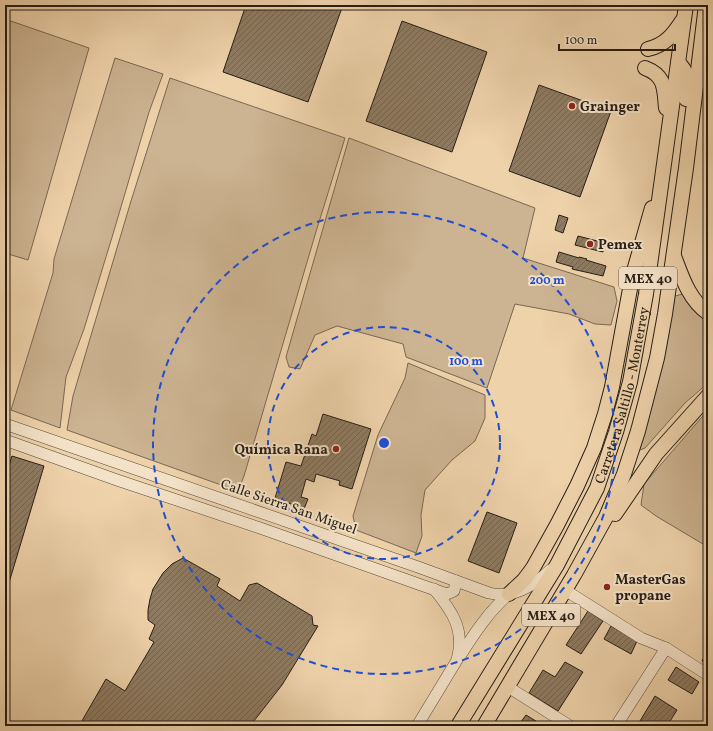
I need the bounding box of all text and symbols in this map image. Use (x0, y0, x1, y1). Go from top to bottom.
scale bar (559, 26, 675, 52)
text: 100 m (565, 33, 598, 49)
place label: Grainger (580, 98, 640, 117)
marker: Grainger (567, 101, 577, 111)
place label: Pemex (598, 236, 642, 255)
marker: Pemex (585, 239, 595, 249)
road number: MEX 40 (619, 267, 677, 289)
text: 200 m (529, 273, 565, 289)
street label: Carretera Saltillo - Monterrey (591, 305, 655, 487)
text: 100 m (449, 354, 483, 370)
centre of rings (377, 436, 391, 450)
place label: Química Rana (234, 441, 328, 460)
marker: Química Rana (331, 444, 341, 454)
street label: Calle Sierra San Miguel (218, 475, 359, 540)
place label: MasterGas propane (615, 571, 686, 606)
marker: MasterGas propane (602, 582, 612, 592)
road number: MEX 40 (522, 604, 580, 626)

